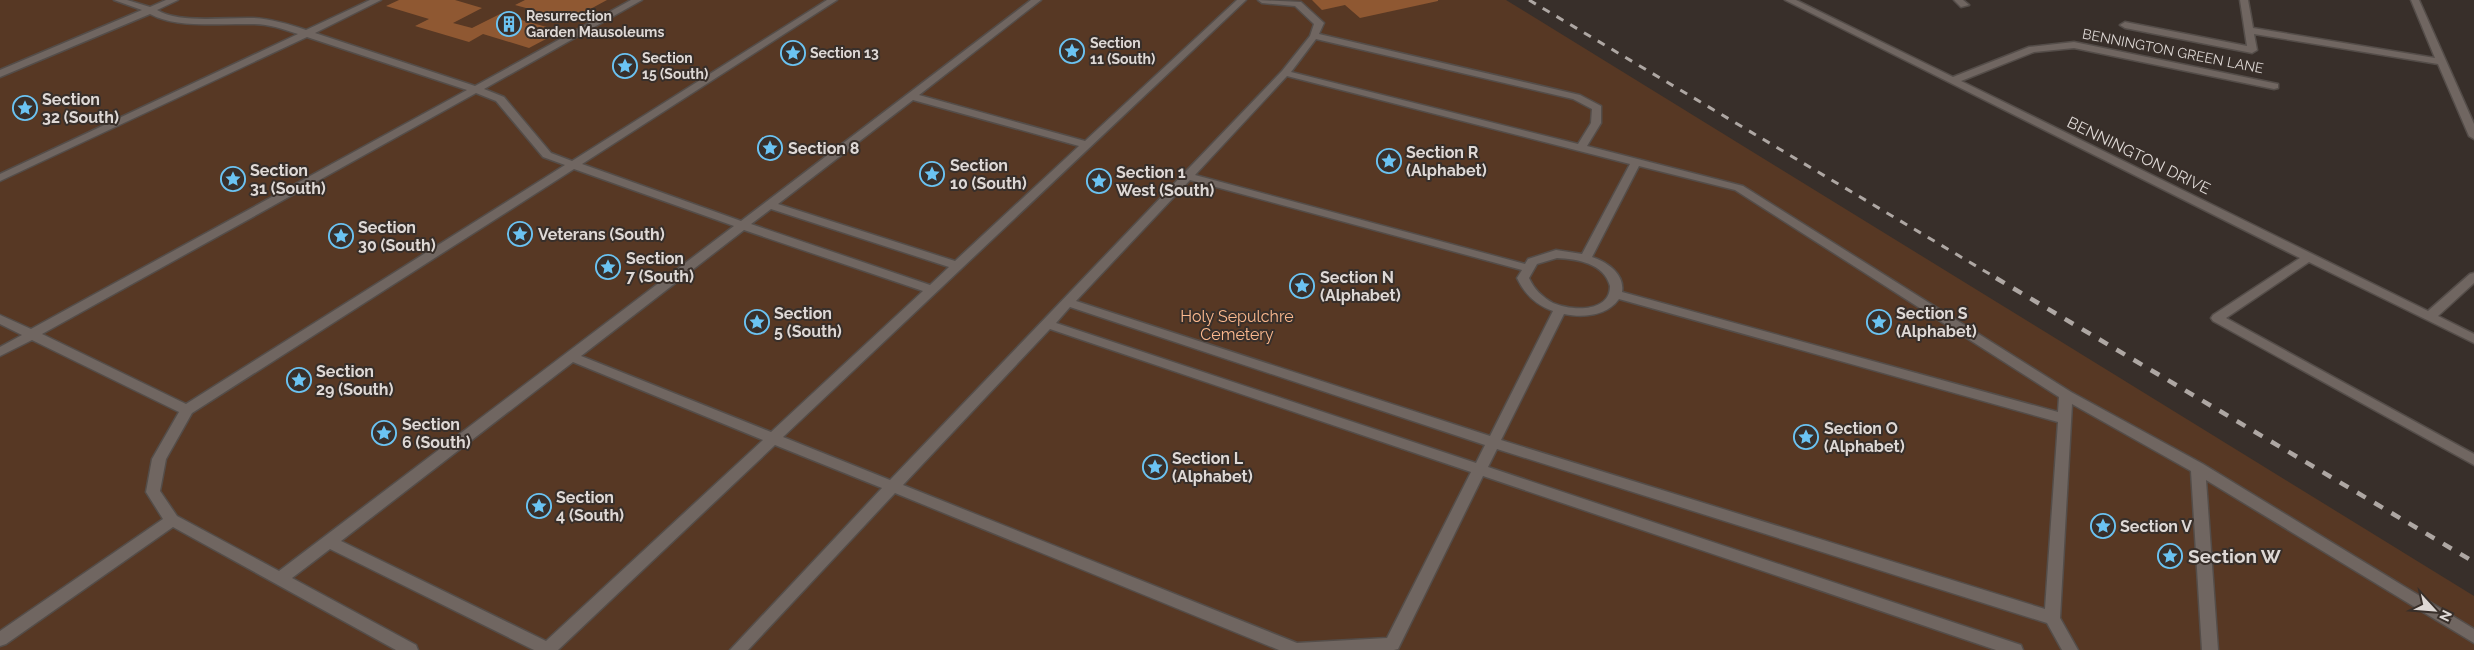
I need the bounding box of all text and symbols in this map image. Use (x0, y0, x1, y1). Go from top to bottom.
place label: Resurrection Garden Mausoleums (526, 8, 664, 40)
building icon: Resurrection Garden Mausoleums (496, 11, 522, 37)
street label: BENNINGTON GREEN LANE (2081, 26, 2265, 76)
place label: Section 11 (South) (1090, 35, 1155, 67)
place icon: Section 11 (South) (1059, 38, 1085, 64)
place icon: Section 13 (780, 40, 806, 66)
place label: Section 13 (810, 45, 879, 61)
place label: Section 15 (South) (642, 50, 708, 82)
place icon: Section 15 (South) (612, 53, 638, 79)
place label: Section 32 (South) (42, 90, 119, 127)
place icon: Section 32 (South) (12, 95, 38, 121)
street label: BENNINGTON DRIVE (2064, 113, 2214, 199)
place icon: Section 8 (757, 135, 783, 161)
place label: Section 8 (788, 139, 860, 158)
place label: Section R (Alphabet) (1406, 143, 1487, 180)
place icon: Section R (Alphabet) (1376, 148, 1402, 174)
place label: Section 10 (South) (950, 156, 1027, 193)
place label: Section 31 (South) (250, 161, 326, 198)
place icon: Section 10 (South) (919, 161, 945, 187)
place label: Section 1 West (South) (1116, 163, 1214, 200)
place icon: Section 31 (South) (220, 166, 246, 192)
place icon: Section 1 West (South) (1086, 168, 1112, 194)
place label: Section 30 (South) (358, 218, 436, 255)
place icon: Veterans (South) (507, 221, 533, 247)
place icon: Section 30 (South) (328, 223, 354, 249)
place label: Veterans (South) (538, 225, 665, 244)
place label: Section 7 (South) (626, 249, 694, 286)
place icon: Section 7 (South) (595, 254, 621, 280)
place label: Section N (Alphabet) (1320, 268, 1401, 305)
place icon: Section N (Alphabet) (1289, 273, 1315, 299)
place label: Section 5 (South) (774, 304, 842, 341)
place label: Section S (Alphabet) (1896, 304, 1977, 341)
park label: Holy Sepulchre Cemetery (1180, 307, 1294, 344)
place icon: Section 5 (South) (744, 309, 770, 335)
place icon: Section S (Alphabet) (1866, 309, 1892, 335)
place label: Section 29 (South) (316, 362, 393, 399)
place icon: Section 29 (South) (286, 367, 312, 393)
place label: Section 6 (South) (402, 415, 471, 452)
place label: Section O (Alphabet) (1824, 419, 1905, 456)
place icon: Section 6 (South) (371, 420, 397, 446)
place icon: Section O (Alphabet) (1793, 424, 1819, 450)
place label: Section L (Alphabet) (1172, 449, 1253, 486)
place icon: Section L (Alphabet) (1142, 454, 1168, 480)
place label: Section 4 (South) (556, 488, 624, 525)
place icon: Section 4 (South) (526, 493, 552, 519)
place icon: Section V (2090, 513, 2116, 539)
place label: Section V (2120, 517, 2192, 536)
place icon: Section W (2157, 543, 2183, 569)
place label: Section W (2188, 545, 2282, 567)
north arrow (2409, 585, 2459, 635)
text: N (2436, 607, 2455, 624)

